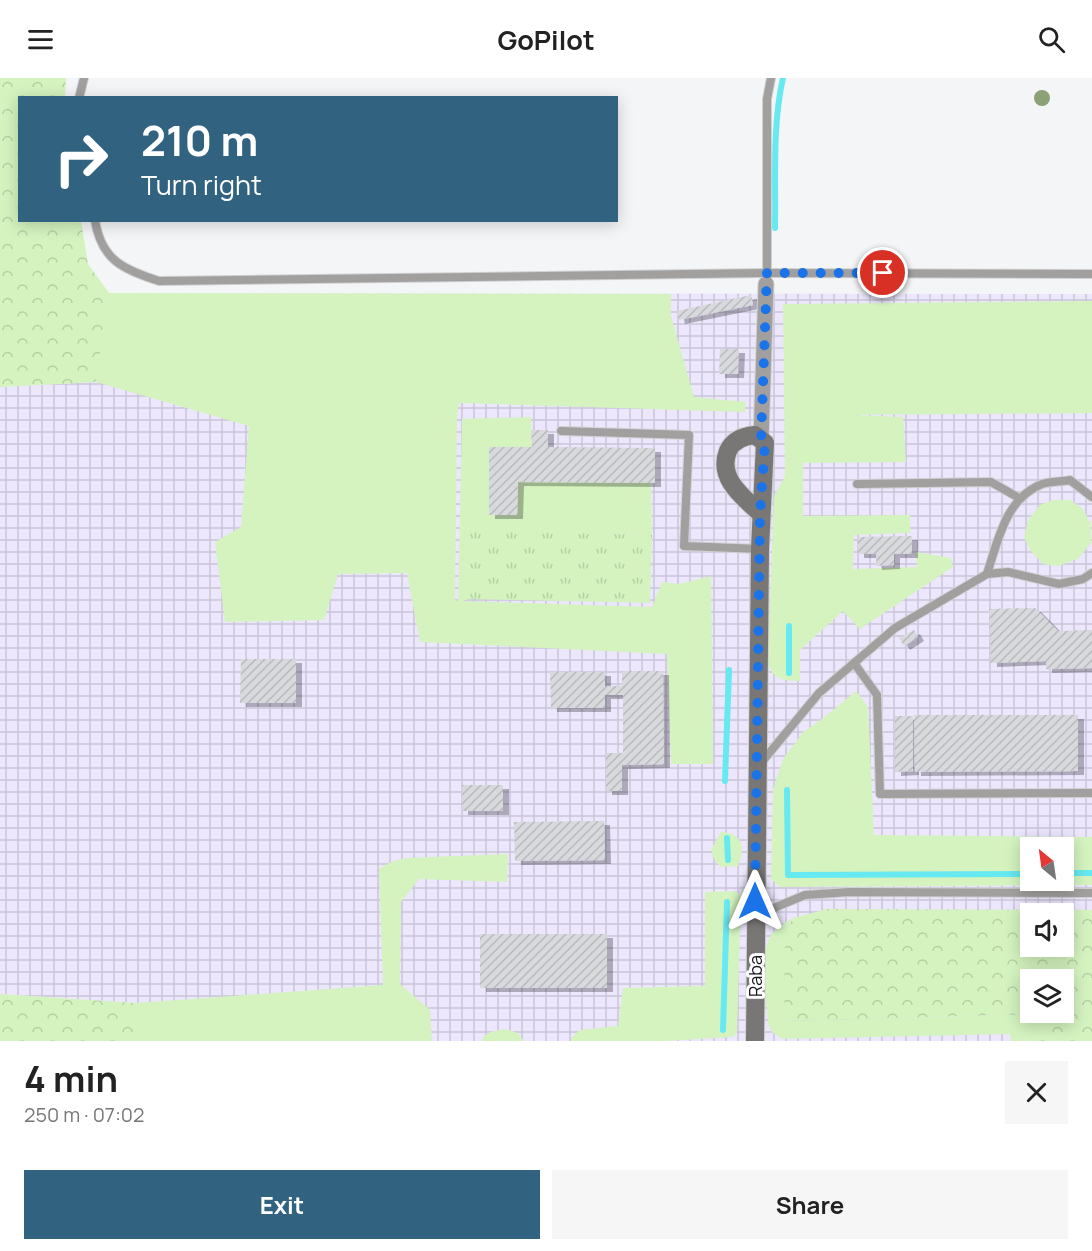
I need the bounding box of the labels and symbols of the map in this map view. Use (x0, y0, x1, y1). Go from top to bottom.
pin (857, 247, 908, 298)
north arrow (1020, 837, 1074, 891)
position arrow (723, 869, 787, 933)
street label: Raba (743, 955, 767, 997)

